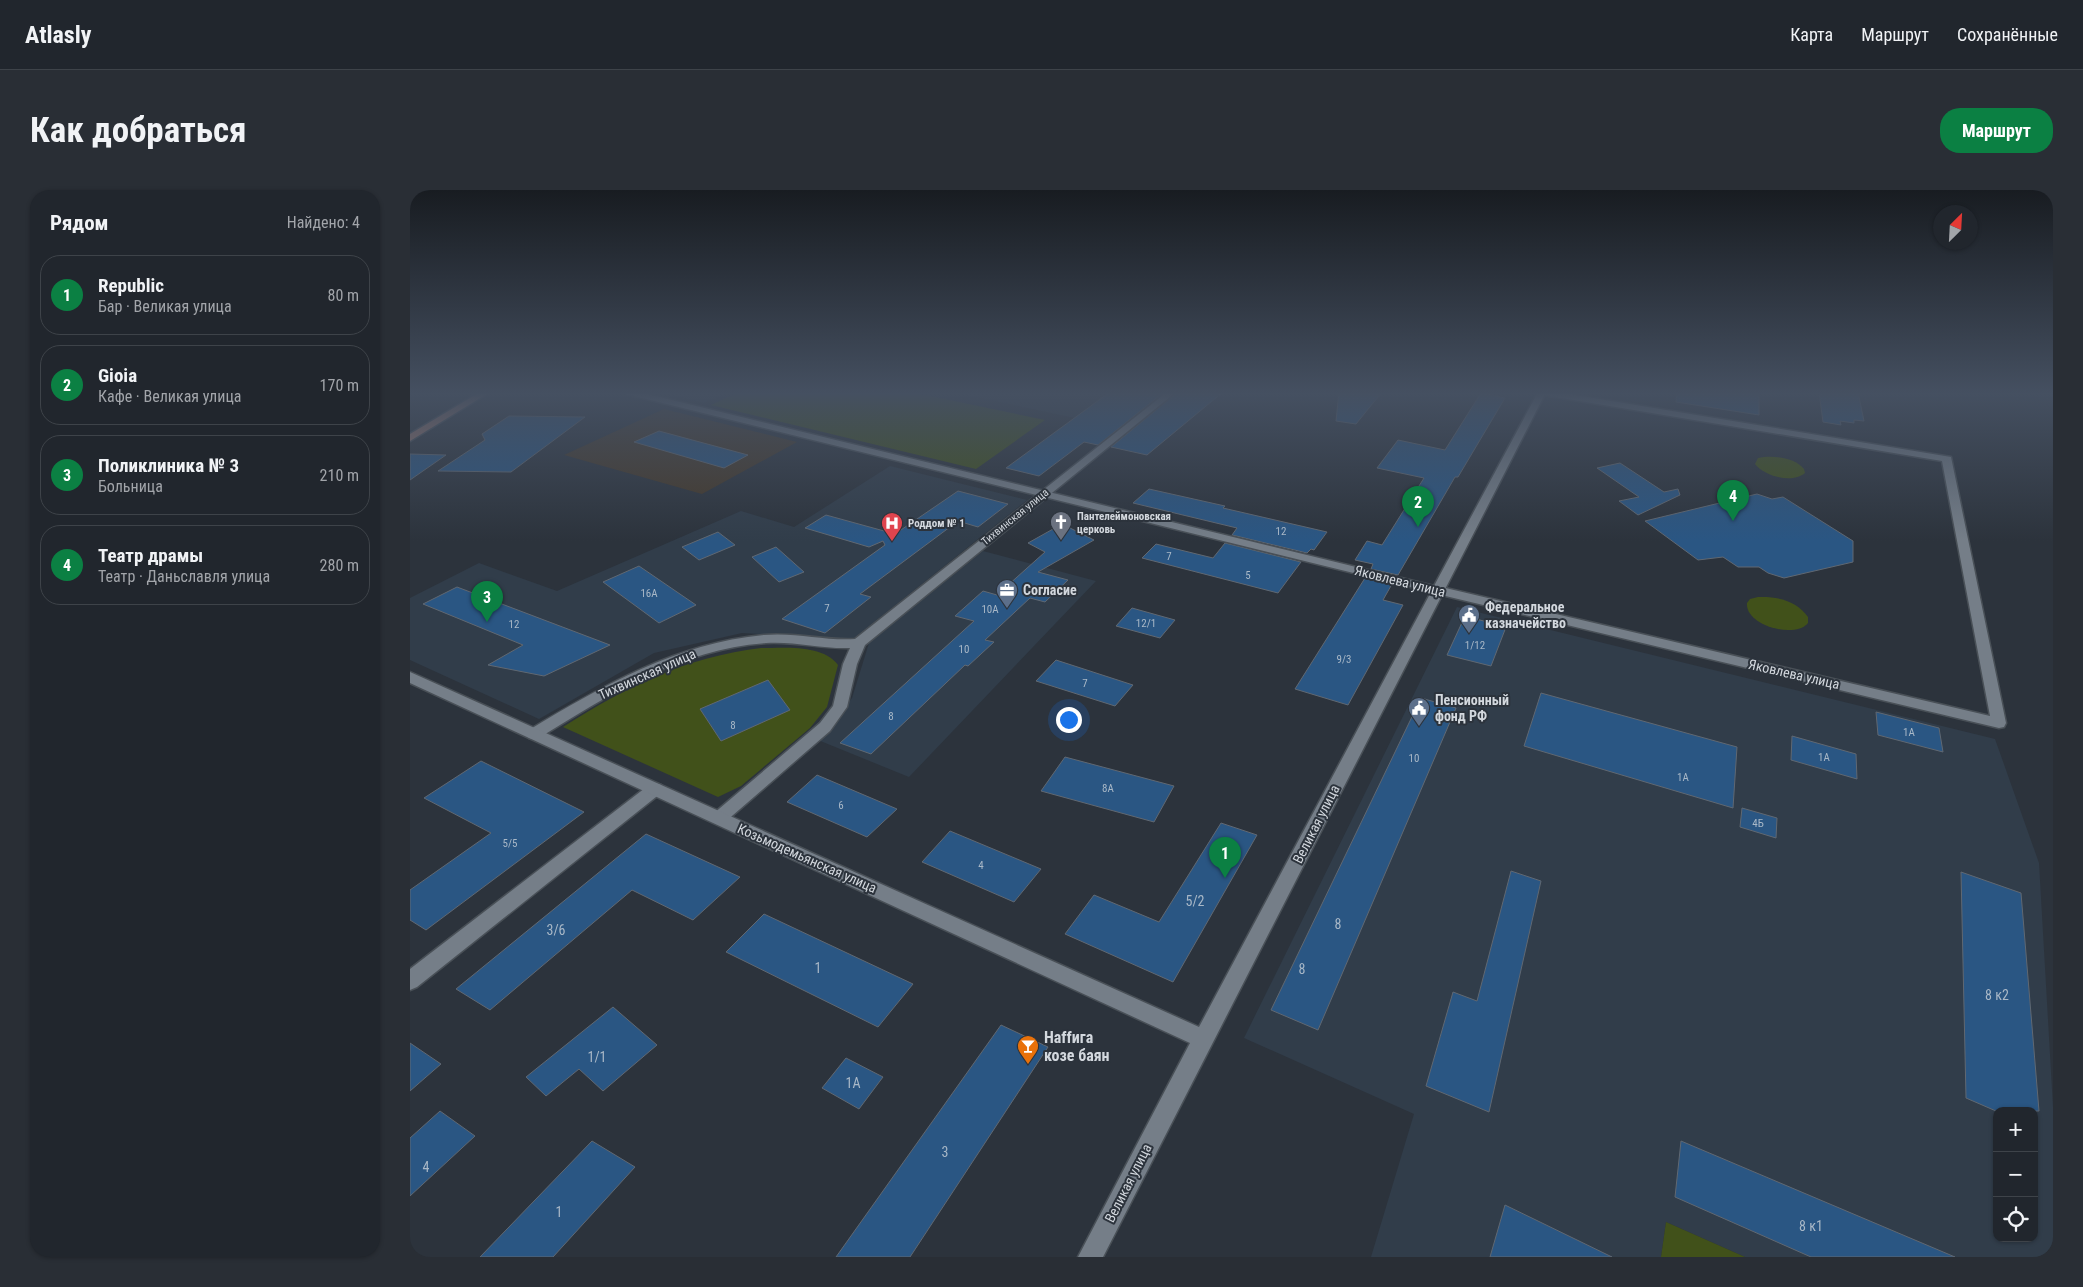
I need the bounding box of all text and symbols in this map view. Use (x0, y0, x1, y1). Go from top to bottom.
text: Atlasly (25, 21, 91, 49)
text: Карта (1790, 24, 1833, 45)
text: Маршрут (1861, 24, 1929, 45)
text: Сохранённые (1957, 24, 2058, 45)
button: Маршрут (1940, 108, 2053, 153)
text: Как добраться (30, 110, 246, 151)
north arrow (1933, 205, 1978, 250)
text: Рядом (50, 211, 109, 235)
text: Найдено: 4 (287, 213, 360, 232)
text: Republic (98, 274, 164, 297)
text: 1 (63, 286, 71, 305)
text: 80 m (327, 286, 359, 305)
text: Бар · Великая улица (98, 297, 232, 316)
text: Gioia (98, 364, 137, 387)
text: 2 (63, 376, 71, 395)
text: 170 m (320, 376, 359, 395)
text: Кафе · Великая улица (98, 387, 241, 406)
text: Поликлиника № 3 (98, 454, 239, 477)
text: 3 (63, 466, 71, 485)
text: 210 m (320, 466, 359, 485)
text: Больница (98, 477, 163, 496)
pin: 4 (1717, 480, 1749, 521)
street label: Тихвинская улица (979, 486, 1051, 548)
pin: 2 (1402, 486, 1434, 527)
church icon: Пантелеймоновская церковь (1049, 510, 1073, 541)
place label: Пантелеймоновская церковь (1077, 510, 1171, 536)
hospital icon: Роддом № 1 (880, 511, 904, 542)
place label: Роддом № 1 (908, 517, 965, 530)
house number: 12 (1276, 525, 1286, 538)
text: Театр драмы (98, 544, 203, 567)
house number: 7 (1166, 550, 1172, 563)
text: 4 (63, 556, 71, 575)
text: 280 m (320, 556, 359, 575)
street label: Яковлева улица (1353, 562, 1447, 600)
text: Театр · Даньславля улица (98, 567, 270, 586)
house number: 5 (1245, 569, 1251, 582)
office icon: Согласие (995, 578, 1019, 609)
pin: 3 (471, 581, 503, 622)
place label: Согласие (1023, 582, 1077, 598)
house number: 16А (640, 587, 658, 600)
place label: Федеральное казначейство (1485, 599, 1566, 631)
house number: 7 (824, 602, 830, 615)
house number: 10А (981, 603, 999, 616)
public building icon: Федеральное казначейство (1457, 603, 1481, 634)
house number: 12/1 (1136, 617, 1156, 630)
house number: 12 (509, 618, 519, 631)
house number: 1/12 (1465, 639, 1485, 652)
house number: 10 (959, 643, 969, 656)
street label: Тихвинская улица (596, 645, 698, 703)
house number: 9/3 (1337, 653, 1351, 666)
street label: Яковлева улица (1747, 656, 1841, 692)
house number: 7 (1082, 677, 1088, 690)
place label: Пенсионный фонд РФ (1435, 692, 1509, 724)
public building icon: Пенсионный фонд РФ (1407, 696, 1431, 727)
your location (1056, 707, 1082, 733)
house number: 8 (888, 710, 894, 723)
house number: 8 (730, 719, 736, 732)
house number: 1А (1903, 726, 1916, 739)
house number: 1А (1818, 751, 1831, 764)
house number: 10 (1409, 752, 1419, 765)
house number: 1А (1677, 771, 1690, 784)
house number: 8А (1102, 782, 1115, 795)
street label: Великая улица (1289, 782, 1343, 866)
house number: 6 (838, 799, 844, 812)
house number: 4Б (1752, 817, 1764, 830)
street label: Козьмодемьянская улица (735, 820, 879, 896)
house number: 5/5 (503, 837, 517, 850)
pin: 1 (1209, 837, 1241, 878)
house number: 4 (978, 859, 984, 872)
house number: 5/2 (1185, 893, 1205, 909)
house number: 8 (1335, 916, 1342, 932)
house number: 3/6 (546, 922, 566, 938)
house number: 1 (815, 960, 821, 976)
house number: 8 (1299, 961, 1306, 977)
house number: 8 к2 (1985, 987, 2009, 1003)
place label: Наffига козе баян (1044, 1028, 1110, 1065)
bar icon: Наffига козе баян (1016, 1034, 1040, 1065)
house number: 1/1 (587, 1049, 607, 1065)
house number: 1А (846, 1075, 860, 1091)
map controls (1993, 1107, 2038, 1242)
button: + (1993, 1107, 2038, 1152)
street label: Великая улица (1101, 1141, 1155, 1225)
house number: 3 (942, 1144, 948, 1160)
button: − (1993, 1152, 2038, 1197)
house number: 4 (423, 1159, 430, 1175)
button: locate (1993, 1197, 2038, 1242)
house number: 1 (556, 1204, 562, 1220)
house number: 8 к1 (1799, 1218, 1823, 1234)

